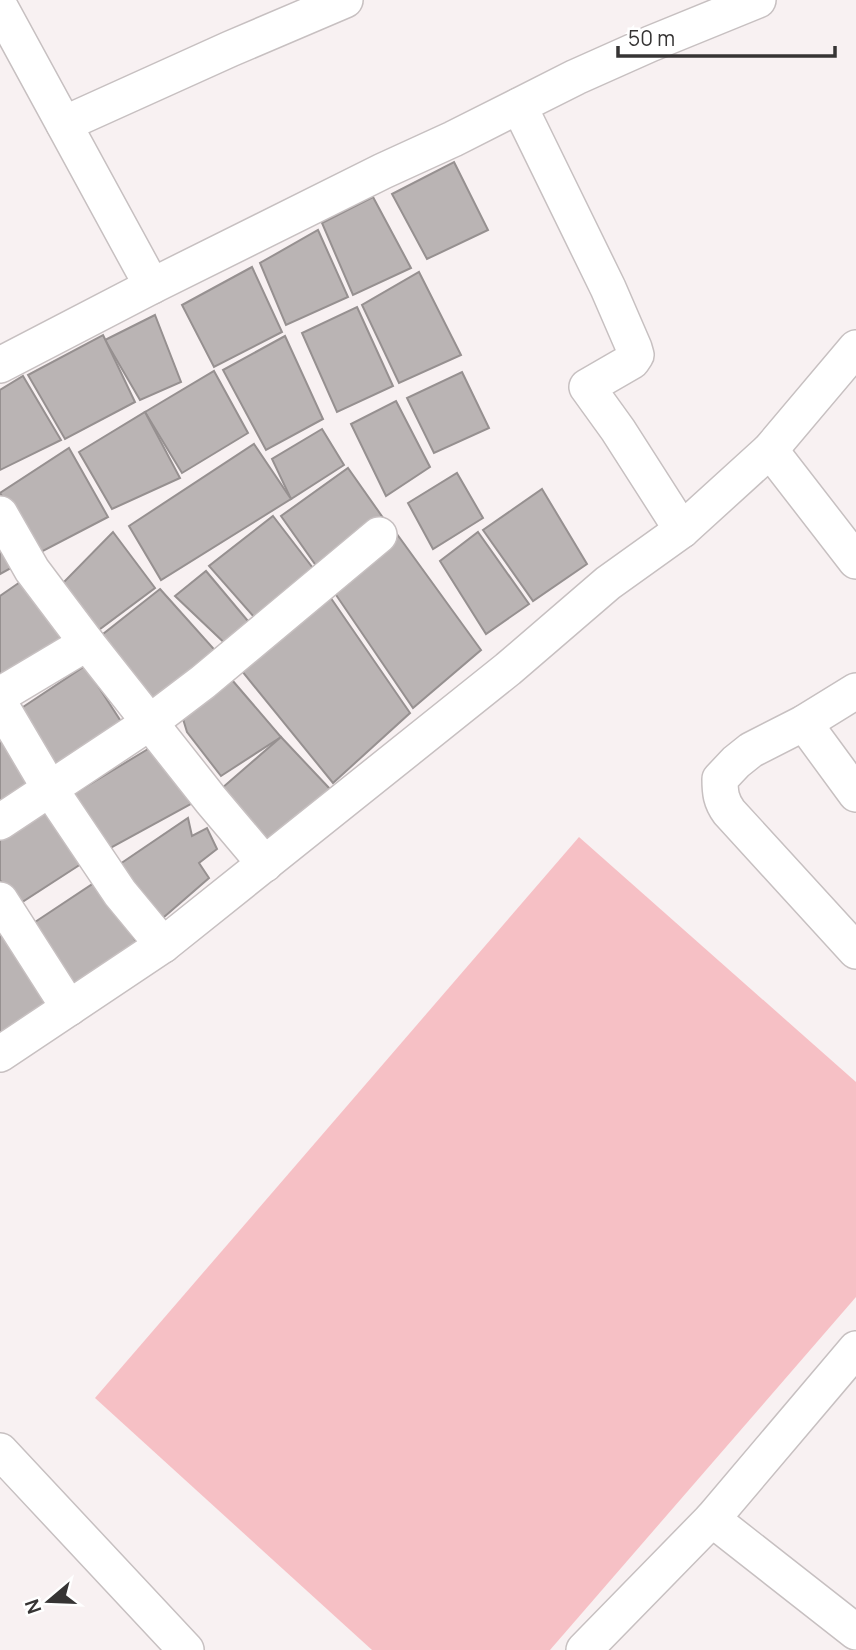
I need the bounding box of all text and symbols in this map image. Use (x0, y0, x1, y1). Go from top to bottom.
scale bar (618, 14, 835, 58)
text: 50 m (628, 24, 675, 52)
north arrow (14, 1566, 84, 1636)
text: N (18, 1596, 47, 1617)

